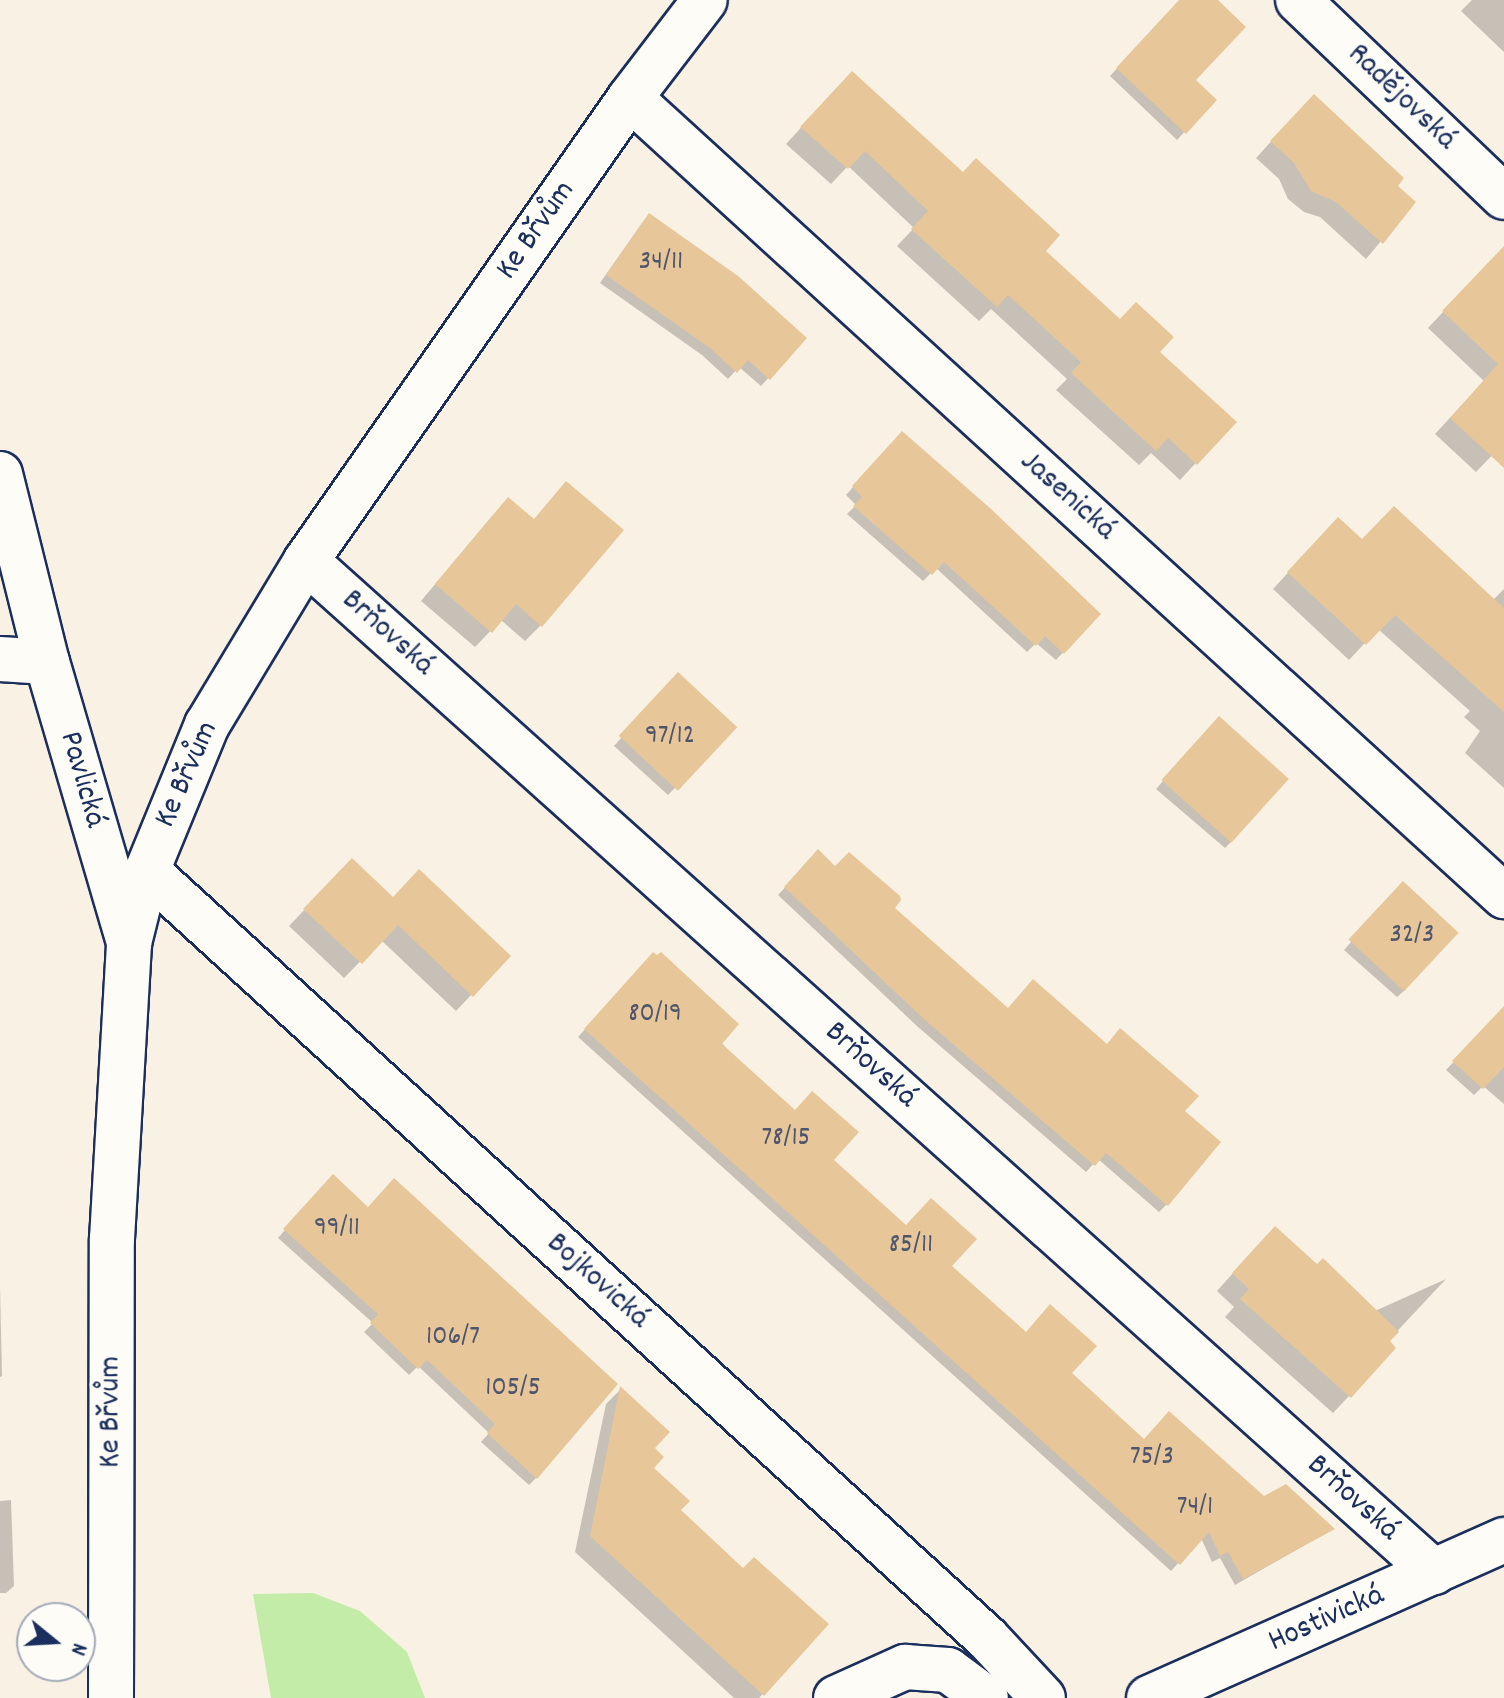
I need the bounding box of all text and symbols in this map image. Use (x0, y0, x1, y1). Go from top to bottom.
street label: Radějovská (1338, 36, 1464, 160)
street label: Ke Břvům (489, 174, 585, 288)
house number: 34/11 (639, 246, 683, 280)
street label: Jasenická (1011, 444, 1123, 550)
street label: Brňovská (333, 582, 441, 686)
street label: Ke Břvům (148, 716, 228, 834)
house number: 97/12 (645, 720, 695, 754)
street label: Pavlická (49, 727, 113, 833)
house number: 32/3 (1389, 919, 1435, 953)
house number: 80/19 (628, 998, 682, 1032)
street label: Brňovská (816, 1014, 924, 1118)
house number: 78/15 (761, 1122, 811, 1156)
house number: 99/11 (314, 1212, 360, 1246)
street label: Bojkovická (537, 1225, 657, 1339)
house number: 85/11 (889, 1229, 933, 1263)
house number: 106/7 (426, 1321, 480, 1355)
street label: Ke Břvům (93, 1356, 131, 1468)
house number: 105/5 (485, 1372, 541, 1406)
house number: 75/3 (1130, 1441, 1174, 1475)
street label: Brňovská (1298, 1447, 1406, 1551)
house number: 74/1 (1177, 1491, 1213, 1525)
street label: Hostivická (1263, 1577, 1391, 1663)
north arrow (16, 1602, 96, 1682)
text: N (61, 1639, 94, 1659)

